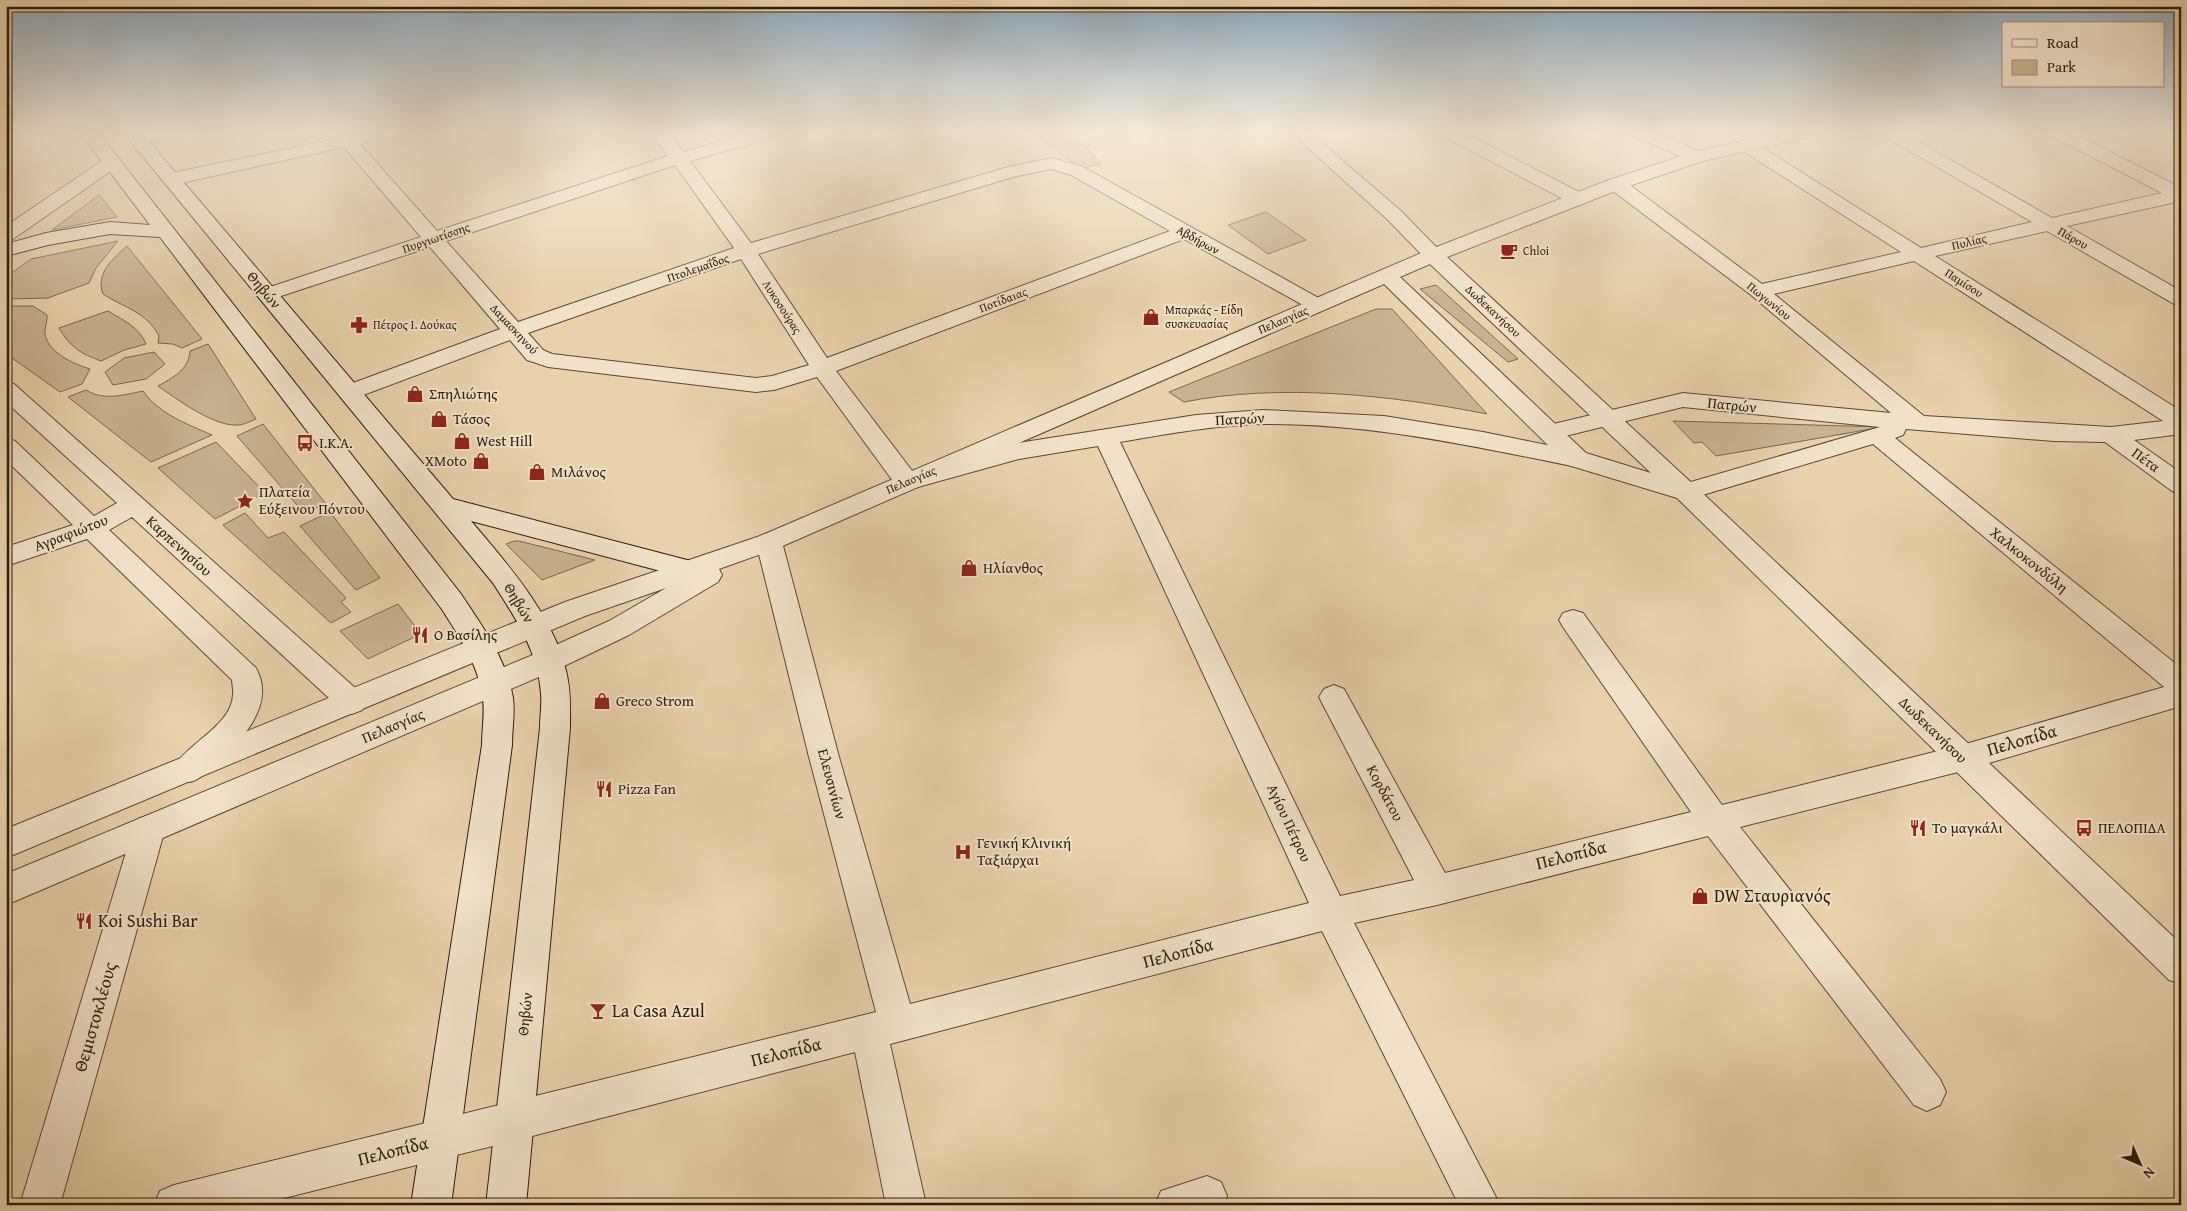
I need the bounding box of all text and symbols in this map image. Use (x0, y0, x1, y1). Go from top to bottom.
legend (2002, 22, 2164, 88)
text: Road (2047, 32, 2078, 53)
text: Park (2047, 56, 2076, 77)
street label: Πυργιωτίσσης (400, 218, 472, 257)
street label: Αβδήρων (1174, 221, 1223, 258)
street label: Πάρου (2055, 222, 2091, 253)
street label: Πυλίας (1950, 229, 1988, 254)
cafe icon: Chloi (1499, 241, 1519, 261)
place label: Chloi (1523, 242, 1550, 259)
street label: Πτολεμαΐδος (665, 249, 731, 286)
street label: Παμίσου (1942, 264, 1987, 301)
street label: Θηβών (242, 266, 287, 313)
street label: Λυκοσούρας (759, 276, 806, 337)
street label: Πωγωνίου (1743, 277, 1795, 324)
street label: Δωδεκανήσου (1462, 280, 1525, 341)
street label: Ποτίδαιας (976, 283, 1029, 316)
street label: Δαμασκηνού (486, 300, 542, 358)
place label: Μπαρκάς - Είδη συσκευασίας (1165, 301, 1243, 332)
street label: Πελασγίας (1255, 301, 1310, 338)
shop icon: Μπαρκάς - Είδη συσκευασίας (1141, 307, 1161, 327)
pharmacy icon: Πέτρος Ι. Δούκας (349, 315, 369, 335)
place label: Πέτρος Ι. Δούκας (373, 316, 457, 333)
place label: Σπηλιώτης (429, 383, 498, 404)
shop icon: Σπηλιώτης (405, 384, 425, 404)
street label: Πατρών (1706, 391, 1758, 418)
street label: Πατρών (1215, 407, 1265, 430)
place label: Τάσος (453, 408, 491, 429)
shop icon: Τάσος (429, 409, 449, 429)
place label: West Hill (476, 430, 532, 451)
shop icon: West Hill (452, 431, 472, 451)
place label: Ι.Κ.Α. (319, 432, 353, 453)
bus stop icon: Ι.Κ.Α. (295, 433, 315, 453)
street label: Πέτα (2128, 442, 2165, 477)
place label: XMoto (425, 450, 467, 471)
shop icon: XMoto (471, 451, 491, 471)
place label: Μιλάνος (551, 461, 607, 482)
street label: Πελασγίας (883, 461, 938, 498)
shop icon: Μιλάνος (527, 462, 547, 482)
place label: Πλατεία Εύξεινου Πόντου (259, 481, 365, 519)
place icon: Πλατεία Εύξεινου Πόντου (235, 491, 255, 511)
street label: Αγραφιώτου (31, 509, 111, 556)
street label: Καρπενησίου (142, 510, 217, 581)
street label: Χαλκοκονδύλη (1986, 522, 2073, 598)
place label: Ηλίανθος (983, 557, 1044, 578)
shop icon: Ηλίανθος (959, 558, 979, 578)
street label: Θηβών (499, 579, 540, 627)
place label: Ο Βασίλης (434, 624, 498, 645)
restaurant icon: Ο Βασίλης (410, 625, 430, 645)
place label: Greco Strom (616, 690, 695, 711)
shop icon: Greco Strom (592, 691, 612, 711)
street label: Δωδεκανήσου (1894, 692, 1972, 768)
street label: Πελασγίας (358, 703, 428, 748)
street label: Πελοπίδα (1984, 717, 2060, 762)
street label: Ελευσινίων (813, 746, 852, 822)
street label: Κορδάτου (1362, 761, 1409, 825)
place label: Pizza Fan (618, 778, 677, 799)
restaurant icon: Pizza Fan (594, 779, 614, 799)
street label: Αγίου Πέτρου (1262, 780, 1317, 865)
place label: Το μαγκάλι (1932, 817, 2003, 838)
place label: ΠΕΛΟΠΙΔΑ (2098, 817, 2166, 838)
restaurant icon: Το μαγκάλι (1908, 818, 1928, 838)
bus stop icon: ΠΕΛΟΠΙΔΑ (2074, 818, 2094, 838)
place label: Γενική Κλινική Ταξιάρχαι (977, 832, 1071, 870)
street label: Πελοπίδα (1533, 833, 1609, 876)
hospital icon: Γενική Κλινική Ταξιάρχαι (953, 842, 973, 862)
place label: DW Σταυριανός (1714, 882, 1831, 909)
shop icon: DW Σταυριανός (1690, 886, 1710, 906)
place label: Koi Sushi Bar (98, 907, 198, 934)
restaurant icon: Koi Sushi Bar (74, 911, 94, 931)
street label: Πελοπίδα (1140, 930, 1216, 975)
street label: Θεμιστοκλέους (66, 958, 123, 1075)
street label: Θηβών (512, 991, 537, 1037)
place label: La Casa Azul (612, 997, 705, 1024)
bar icon: La Casa Azul (588, 1001, 608, 1021)
street label: Πελοπίδα (748, 1030, 824, 1073)
street label: Πελοπίδα (355, 1129, 431, 1172)
north arrow (2114, 1138, 2164, 1188)
text: N (2138, 1163, 2160, 1184)

